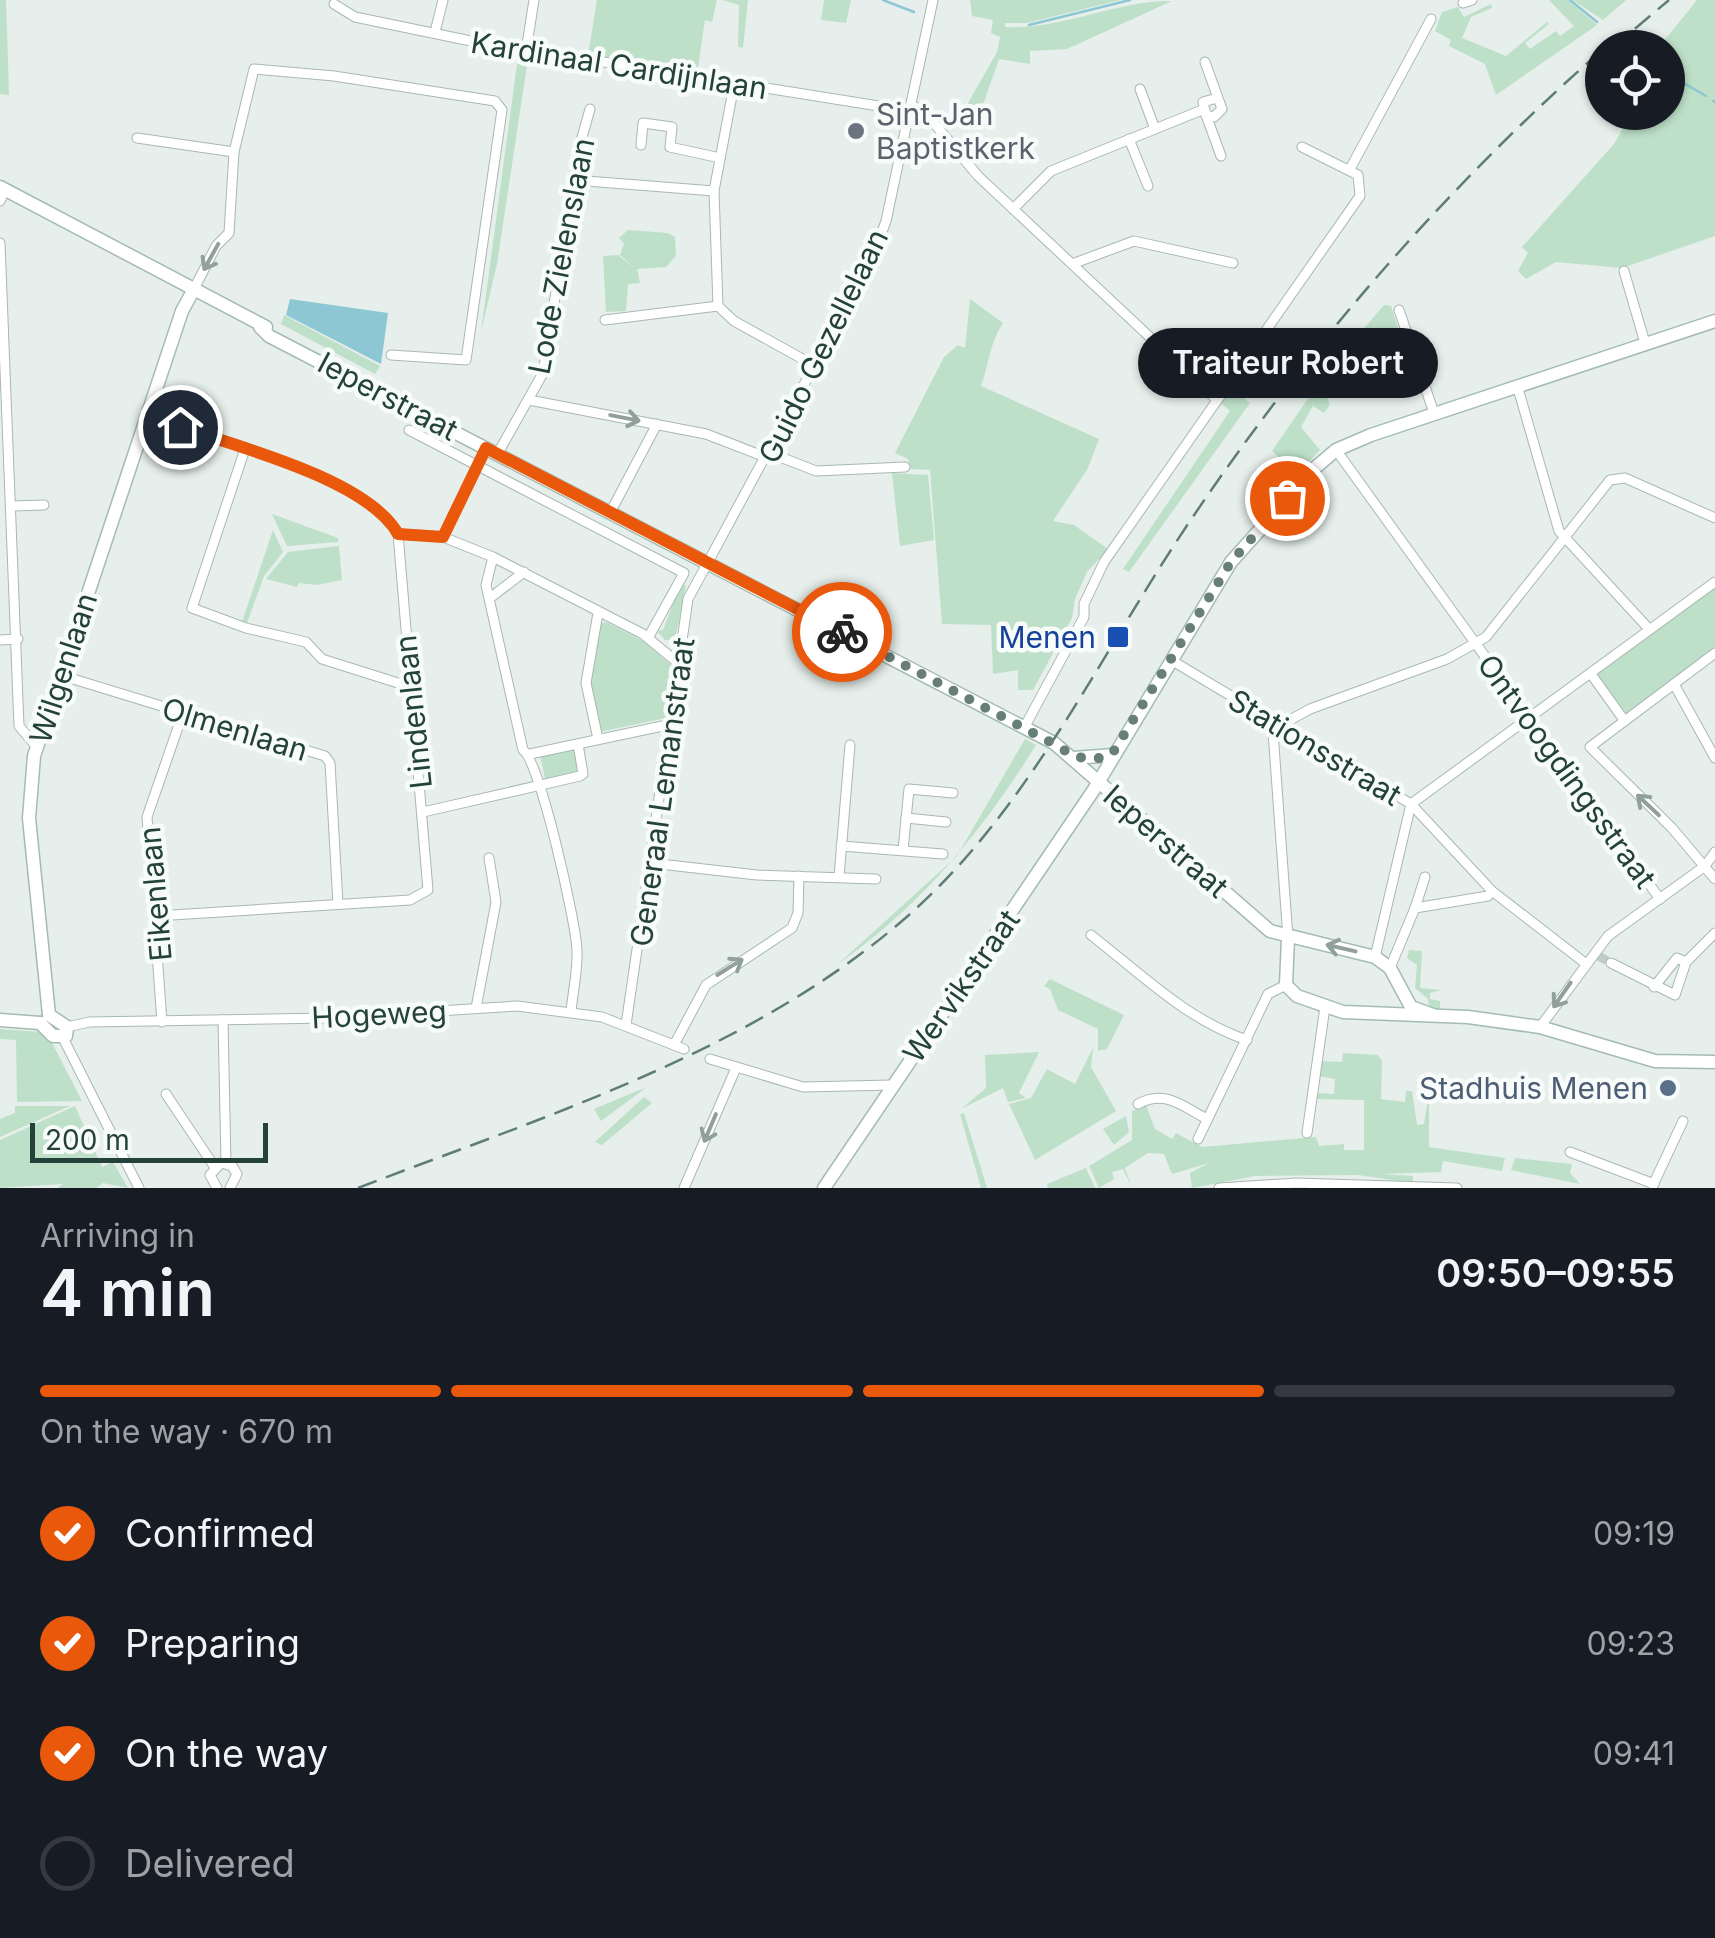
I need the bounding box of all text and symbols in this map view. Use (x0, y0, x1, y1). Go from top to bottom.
street label: Kardinaal Cardijnlaan (468, 24, 770, 106)
map controls (1585, 30, 1685, 130)
button: locate (1585, 30, 1685, 130)
place label: Sint-Jan Baptistkerk (876, 96, 1036, 166)
marker: Sint-Jan Baptistkerk (845, 120, 867, 142)
street label: Lode Zielenslaan (520, 135, 602, 377)
street label: Guido Gezellelaan (751, 223, 895, 469)
one-way arrow (200, 242, 220, 271)
callout: Traiteur Robert (1137, 328, 1437, 398)
text: Traiteur Robert (1172, 343, 1404, 382)
street label: Ieperstraat (312, 344, 464, 448)
pin (138, 385, 223, 470)
icon: home (153, 400, 208, 455)
one-way arrow (608, 409, 640, 428)
pin (1245, 456, 1330, 541)
icon: bag (1260, 471, 1315, 526)
courier (792, 582, 892, 682)
street label: Wilgenlaan (22, 588, 104, 748)
icon: bike (815, 605, 870, 660)
place label: Menen (998, 619, 1096, 655)
marker: Menen (1105, 624, 1131, 650)
street label: Lindenlaan (387, 633, 439, 791)
street label: Generaal Lemanstraat (622, 635, 702, 949)
street label: Ontvoogdingsstraat (1470, 647, 1664, 895)
street label: Stationsstraat (1222, 681, 1408, 813)
street label: Olmenlaan (158, 690, 312, 768)
street label: Ieperstraat (1096, 777, 1236, 905)
one-way arrow (1637, 793, 1661, 817)
street label: Eikenlaan (131, 825, 179, 963)
street label: Wervikstraat (895, 902, 1027, 1069)
one-way arrow (1325, 938, 1357, 956)
one-way arrow (715, 957, 744, 978)
one-way arrow (1552, 981, 1573, 1008)
street label: Hogeweg (310, 992, 448, 1036)
place label: Stadhuis Menen (1419, 1070, 1648, 1106)
marker: Stadhuis Menen (1657, 1077, 1679, 1099)
one-way arrow (700, 1112, 718, 1143)
scale bar (30, 1118, 268, 1162)
text: 200 m (45, 1123, 130, 1157)
text: Arriving in (40, 1216, 195, 1255)
text: 09:50–09:55 (1436, 1250, 1675, 1296)
text: 4 min (40, 1253, 215, 1332)
text: On the way · 670 m (40, 1412, 333, 1451)
icon: check (40, 1506, 95, 1561)
text: Confirmed (125, 1510, 315, 1556)
text: 09:19 (1593, 1514, 1675, 1553)
icon: check (40, 1616, 95, 1671)
text: Preparing (125, 1620, 300, 1666)
text: 09:23 (1586, 1624, 1675, 1663)
icon: check (40, 1726, 95, 1781)
text: On the way (125, 1730, 328, 1776)
text: 09:41 (1593, 1734, 1675, 1773)
text: Delivered (125, 1840, 295, 1886)

